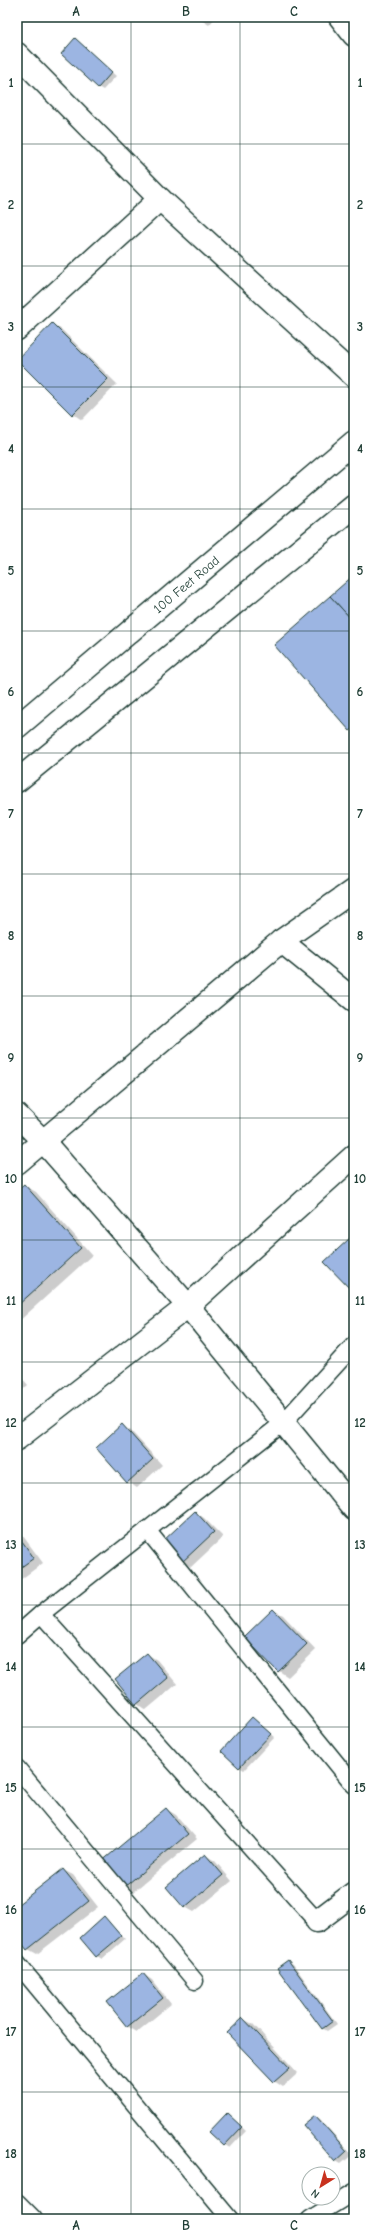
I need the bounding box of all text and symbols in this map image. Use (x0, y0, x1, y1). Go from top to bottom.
text: A (72, 4, 80, 19)
text: B (182, 4, 190, 19)
text: C (290, 4, 298, 19)
text: 1 (8, 75, 14, 90)
text: 1 (357, 75, 363, 90)
text: 2 (8, 197, 14, 212)
text: 2 (357, 197, 363, 212)
text: 3 (8, 319, 14, 334)
text: 3 (357, 319, 363, 334)
text: 4 (8, 441, 14, 456)
text: 4 (357, 441, 363, 456)
street label: 100 Feet Road (150, 553, 222, 616)
text: 5 (8, 563, 15, 578)
text: 5 (357, 563, 364, 578)
text: 6 (8, 684, 15, 699)
text: 6 (357, 684, 364, 699)
text: 7 (8, 806, 14, 821)
text: 7 (357, 806, 363, 821)
text: 8 (8, 928, 14, 943)
text: 8 (357, 928, 363, 943)
text: 9 (8, 1050, 15, 1065)
text: 9 (357, 1050, 364, 1065)
text: 10 (5, 1171, 17, 1186)
text: 10 (354, 1171, 366, 1186)
text: 11 (6, 1293, 16, 1308)
text: 11 (355, 1293, 365, 1308)
text: 12 (5, 1415, 17, 1430)
text: 12 (354, 1415, 366, 1430)
text: 13 (5, 1537, 17, 1552)
text: 13 (354, 1537, 366, 1552)
text: 14 (5, 1659, 17, 1674)
text: 14 (354, 1659, 366, 1674)
text: 15 (5, 1780, 17, 1795)
text: 15 (354, 1780, 366, 1795)
text: 16 (5, 1902, 17, 1917)
text: 16 (354, 1902, 366, 1917)
text: 17 (6, 2024, 17, 2039)
text: 17 (355, 2024, 366, 2039)
text: 18 (5, 2146, 17, 2161)
text: 18 (354, 2146, 366, 2161)
north arrow (301, 2166, 341, 2206)
text: N (309, 2186, 322, 2201)
text: A (72, 2218, 80, 2233)
text: B (182, 2218, 190, 2233)
text: C (290, 2218, 298, 2233)

